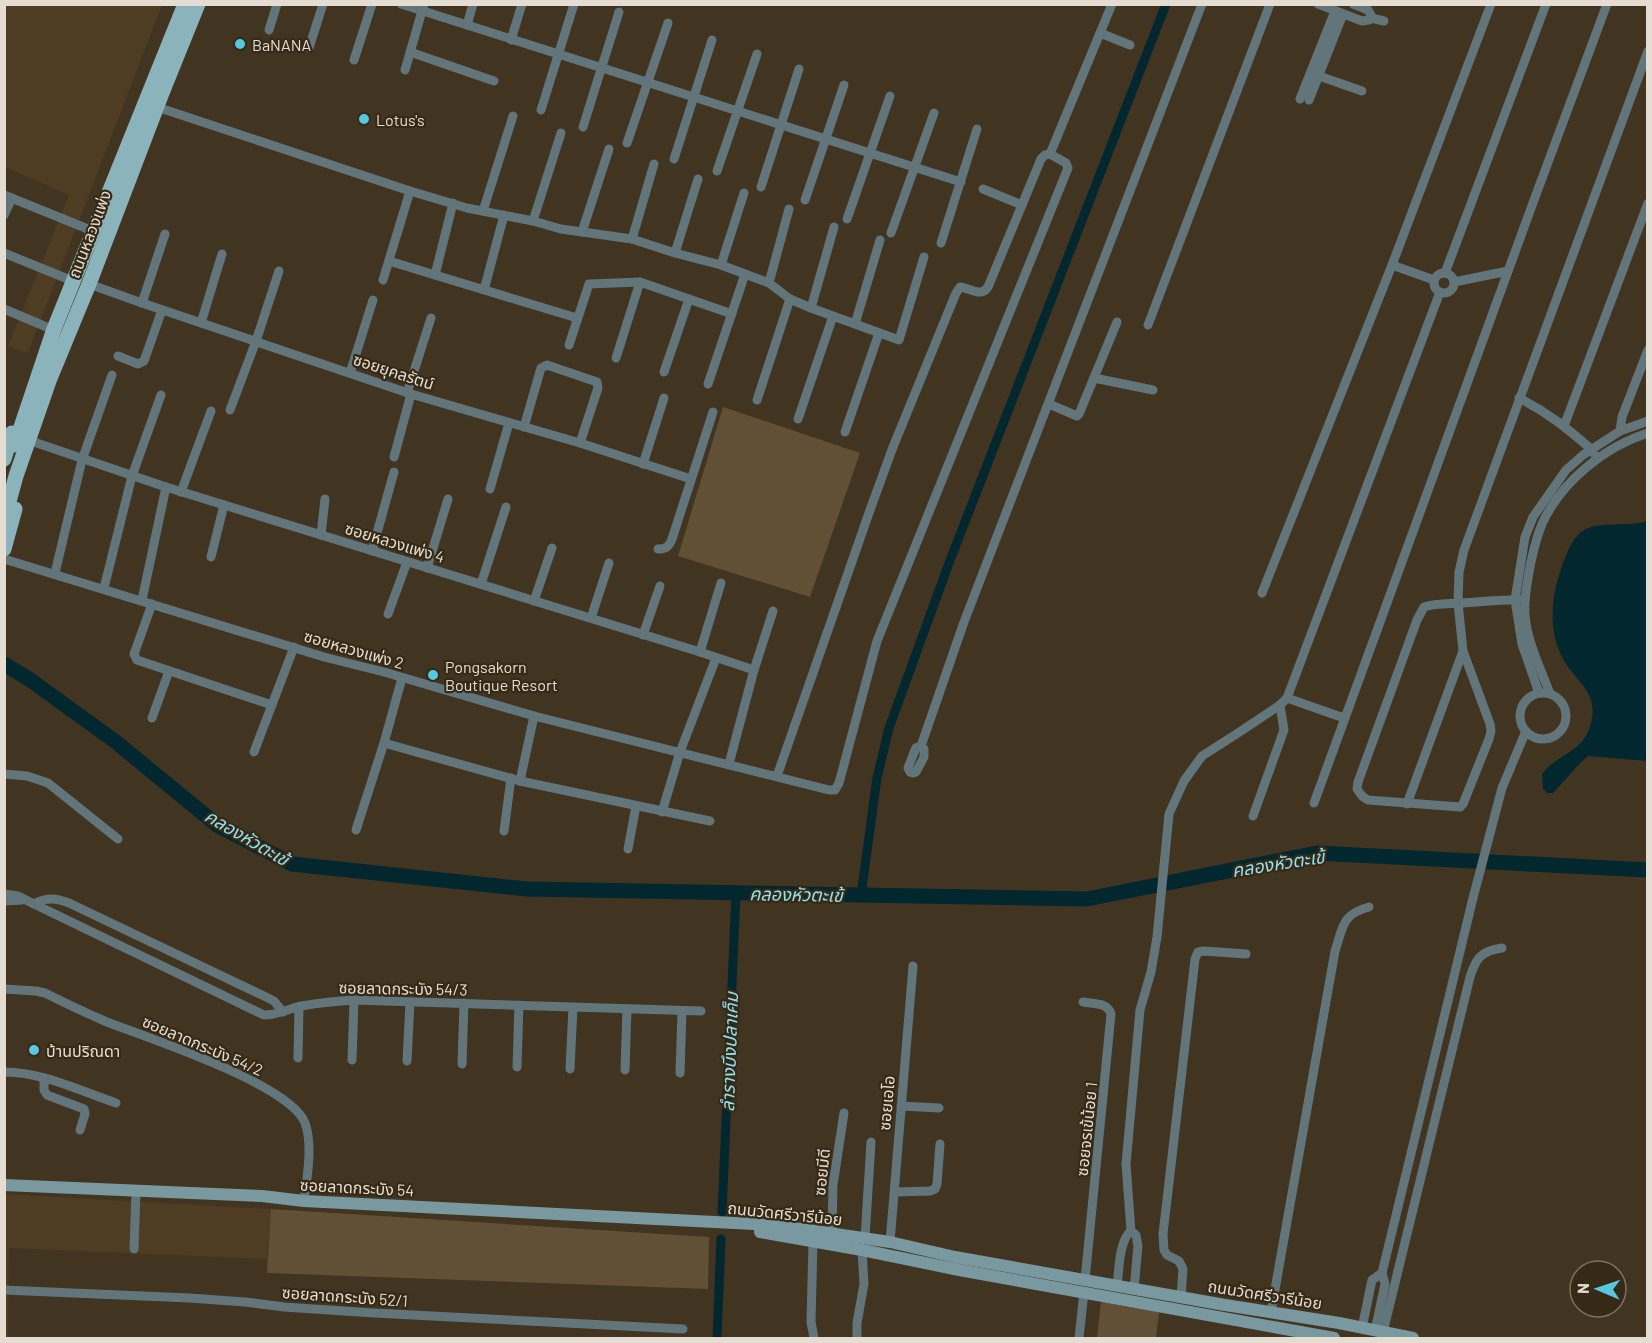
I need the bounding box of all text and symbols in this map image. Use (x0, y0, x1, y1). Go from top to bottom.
place label: BaNANA (252, 35, 311, 54)
marker: BaNANA (233, 37, 247, 51)
place label: Lotus's (376, 110, 425, 129)
marker: Lotus's (357, 112, 371, 126)
street label: ถนนหลวงแพ่ง (64, 187, 114, 281)
street label: ซอยยุคลรัตน์ (351, 349, 437, 394)
street label: ซอยหลวงแพ่ง 4 (343, 518, 447, 566)
street label: ซอยหลวงแพ่ง 2 (302, 626, 406, 672)
place label: Pongsakorn Boutique Resort (445, 657, 558, 694)
marker: Pongsakorn Boutique Resort (426, 668, 440, 682)
water label: คลองหัวตะเข้ (201, 804, 296, 871)
water label: คลองหัวตะเข้ (1230, 844, 1329, 881)
water label: คลองหัวตะเข้ (749, 882, 846, 906)
street label: ซอยลาดกระบัง 54/3 (338, 977, 468, 999)
water label: ลำรางบึงปลาเค็ม (716, 990, 742, 1112)
street label: ซอยลาดกระบัง 54/2 (140, 1011, 266, 1079)
place label: บ้านปริณดา (46, 1041, 120, 1060)
marker: บ้านปริณดา (27, 1043, 41, 1057)
street label: ซอยเอโอ (874, 1075, 898, 1131)
street label: ซอยจรเข้น้อย 1 (1072, 1081, 1100, 1177)
street label: ซอยมีดี (809, 1148, 833, 1196)
street label: ซอยลาดกระบัง 54 (299, 1175, 415, 1199)
street label: ถนนวัดศรีวารีน้อย (727, 1198, 843, 1228)
north arrow (1568, 1259, 1628, 1319)
street label: ถนนวัดศรีวารีน้อย (1206, 1276, 1324, 1312)
street label: ซอยลาดกระบัง 52/1 (281, 1282, 409, 1310)
text: N (1573, 1283, 1592, 1294)

